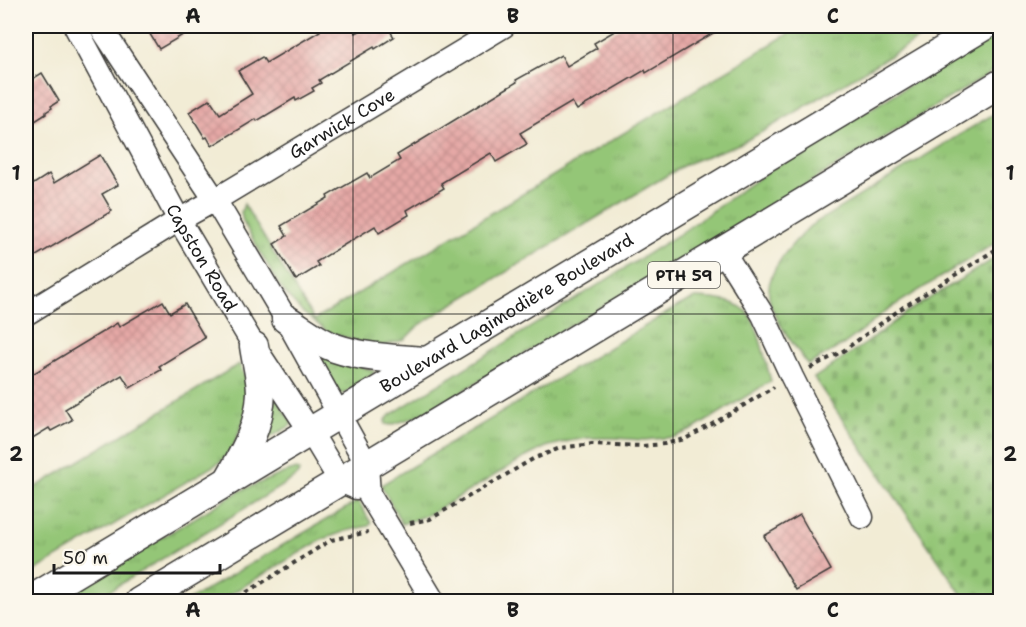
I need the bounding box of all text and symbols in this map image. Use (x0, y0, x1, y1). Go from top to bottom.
text: A (185, 3, 201, 29)
text: B (507, 3, 519, 29)
text: C (827, 3, 839, 29)
street label: Garwick Cove (285, 82, 399, 165)
text: 1 (11, 160, 21, 186)
text: 1 (1005, 160, 1015, 186)
street label: Capston Road (161, 200, 243, 316)
street label: Boulevard Lagimodière Boulevard (376, 228, 638, 399)
road number: PTH 59 (648, 262, 720, 288)
text: 2 (9, 441, 23, 467)
text: 2 (1003, 441, 1017, 467)
scale bar (54, 537, 220, 575)
text: 50 m (63, 546, 108, 570)
text: A (185, 597, 201, 623)
text: B (507, 597, 519, 623)
text: C (827, 597, 839, 623)

